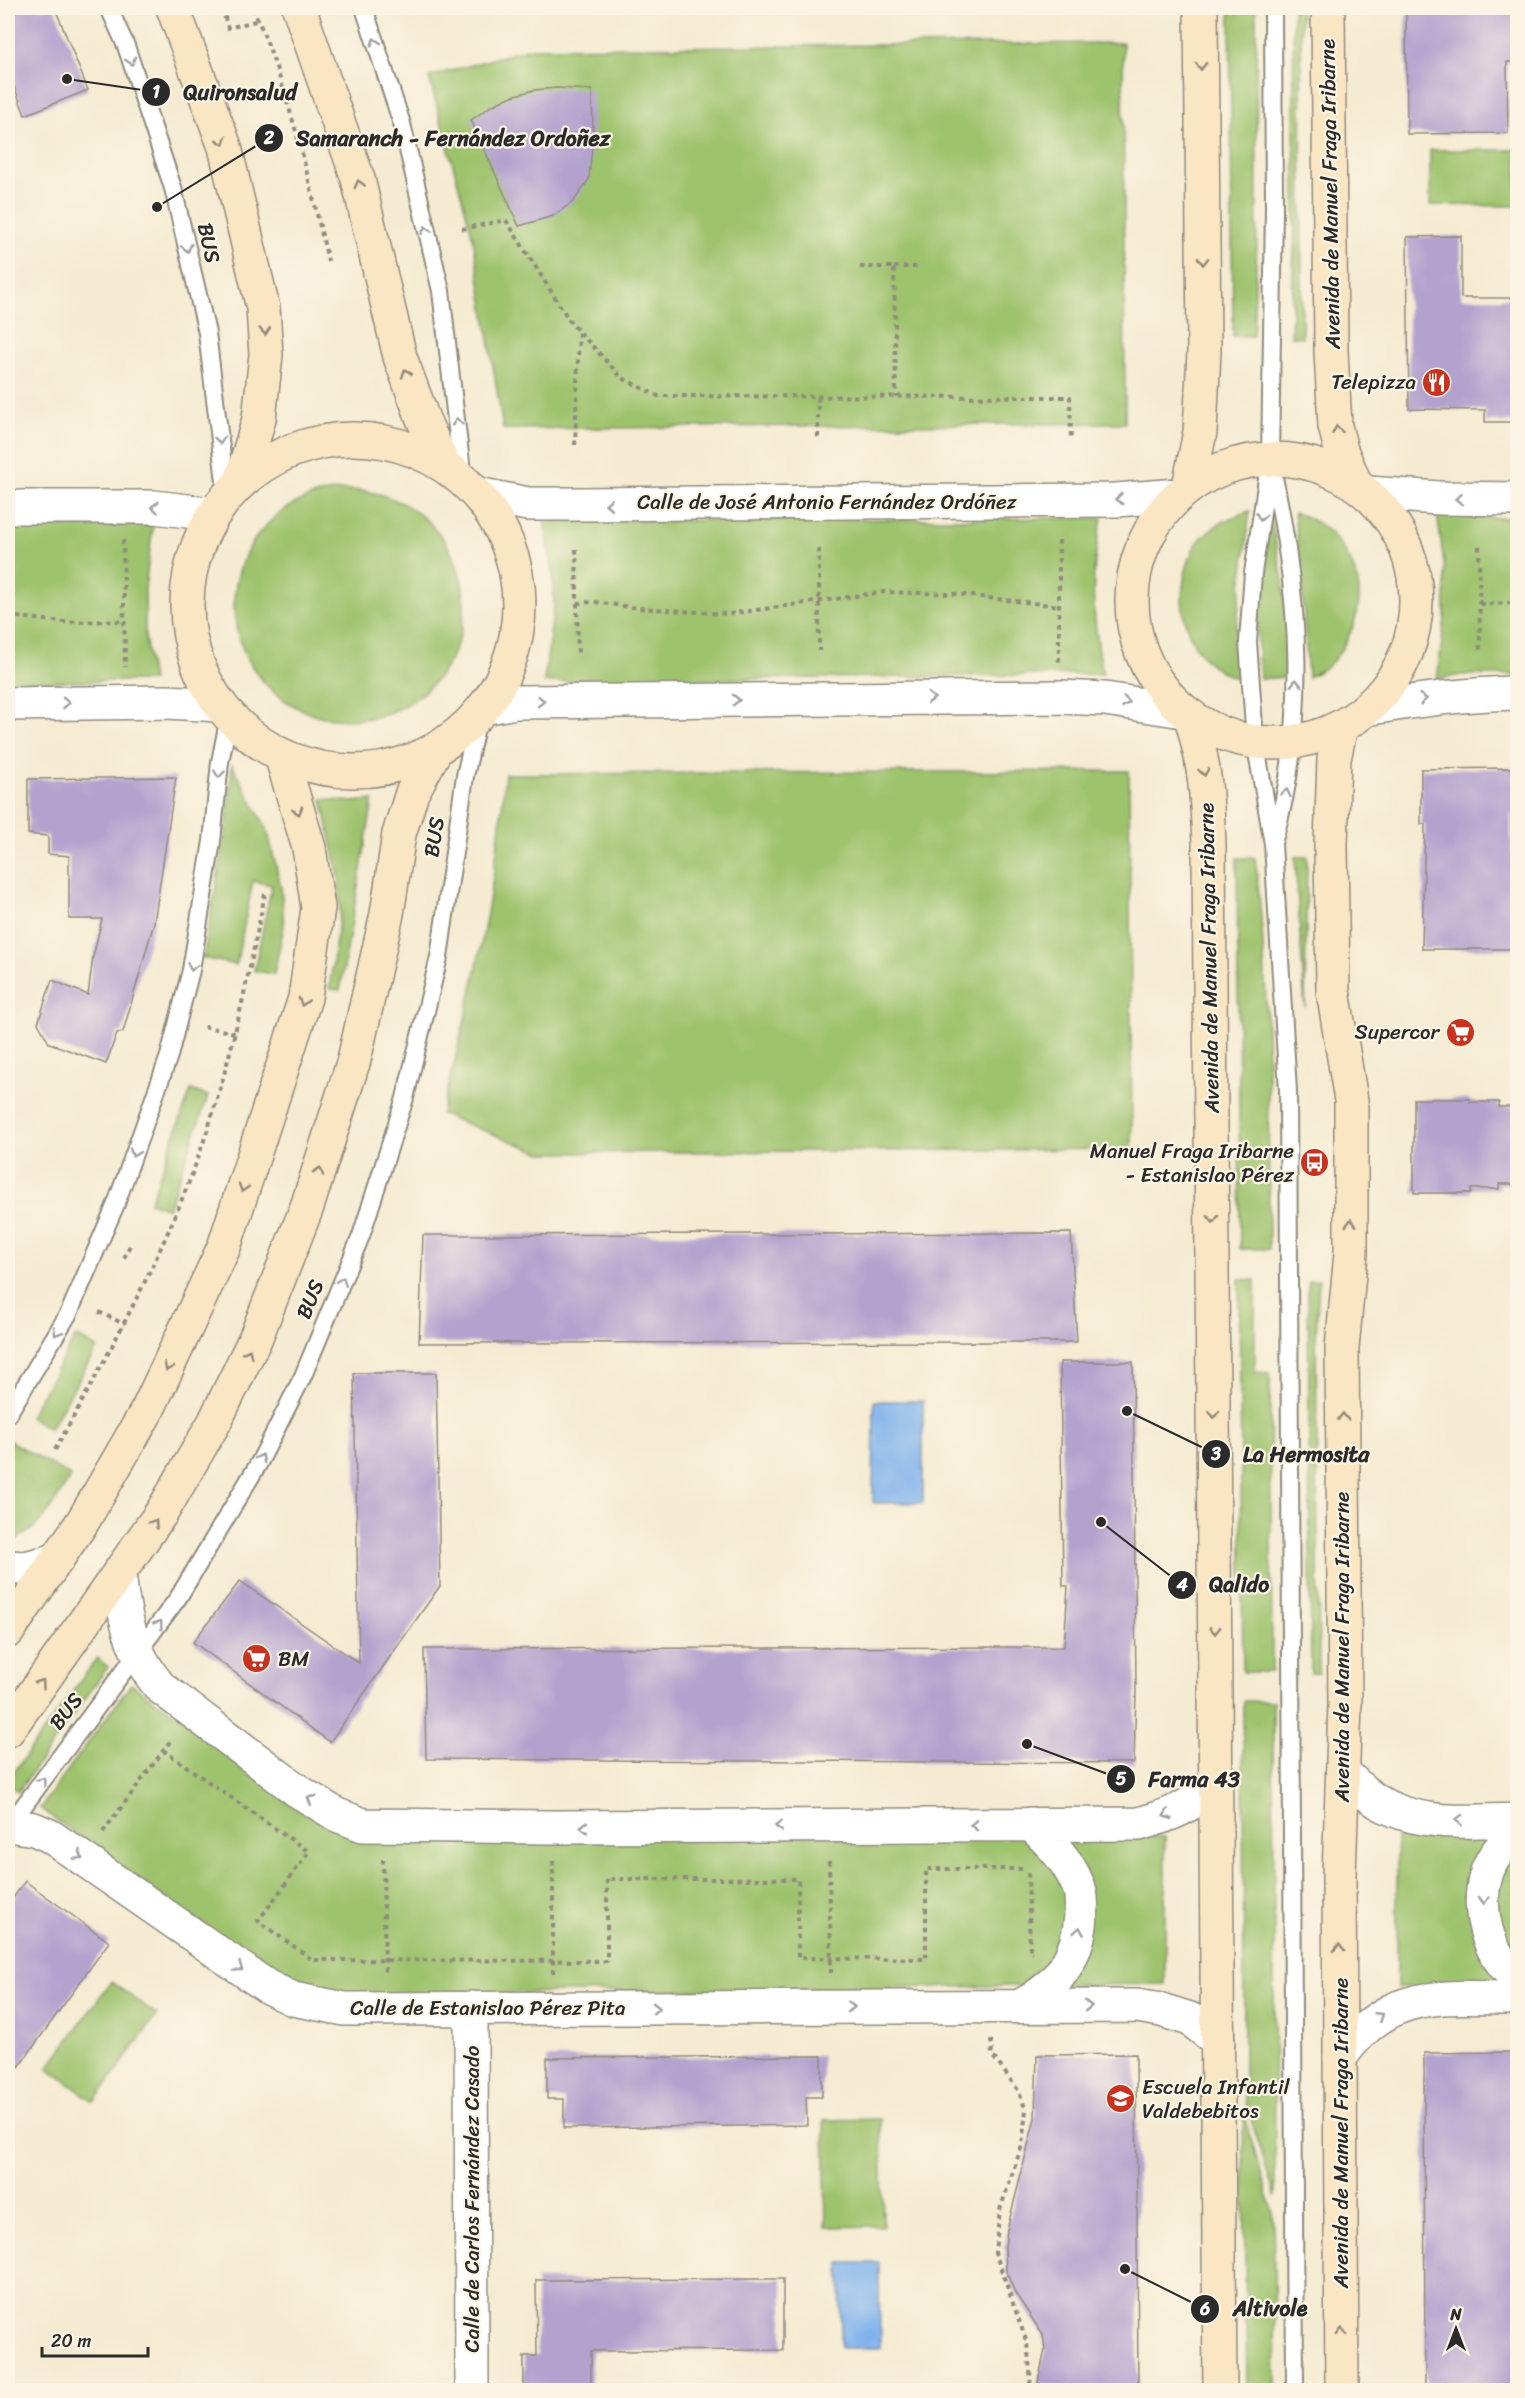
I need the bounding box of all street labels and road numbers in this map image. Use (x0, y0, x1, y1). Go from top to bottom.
street label: Avenida de Manuel Fraga Iribarne (1308, 38, 1352, 351)
street label: BUS (186, 219, 232, 267)
street label: Calle de José Antonio Fernández Ordóñez (637, 483, 1017, 521)
street label: Avenida de Manuel Fraga Iribarne (1187, 802, 1231, 1115)
street label: BUS (412, 814, 456, 860)
street label: BUS (285, 1273, 335, 1325)
street label: Avenida de Manuel Fraga Iribarne (1323, 1492, 1361, 1803)
street label: BUS (39, 1683, 93, 1739)
street label: Avenida de Manuel Fraga Iribarne (1322, 1978, 1360, 2289)
street label: Calle de Estanislao Pérez Pita (350, 1989, 626, 2027)
street label: Calle de Carlos Fernández Casado (453, 2045, 491, 2352)

